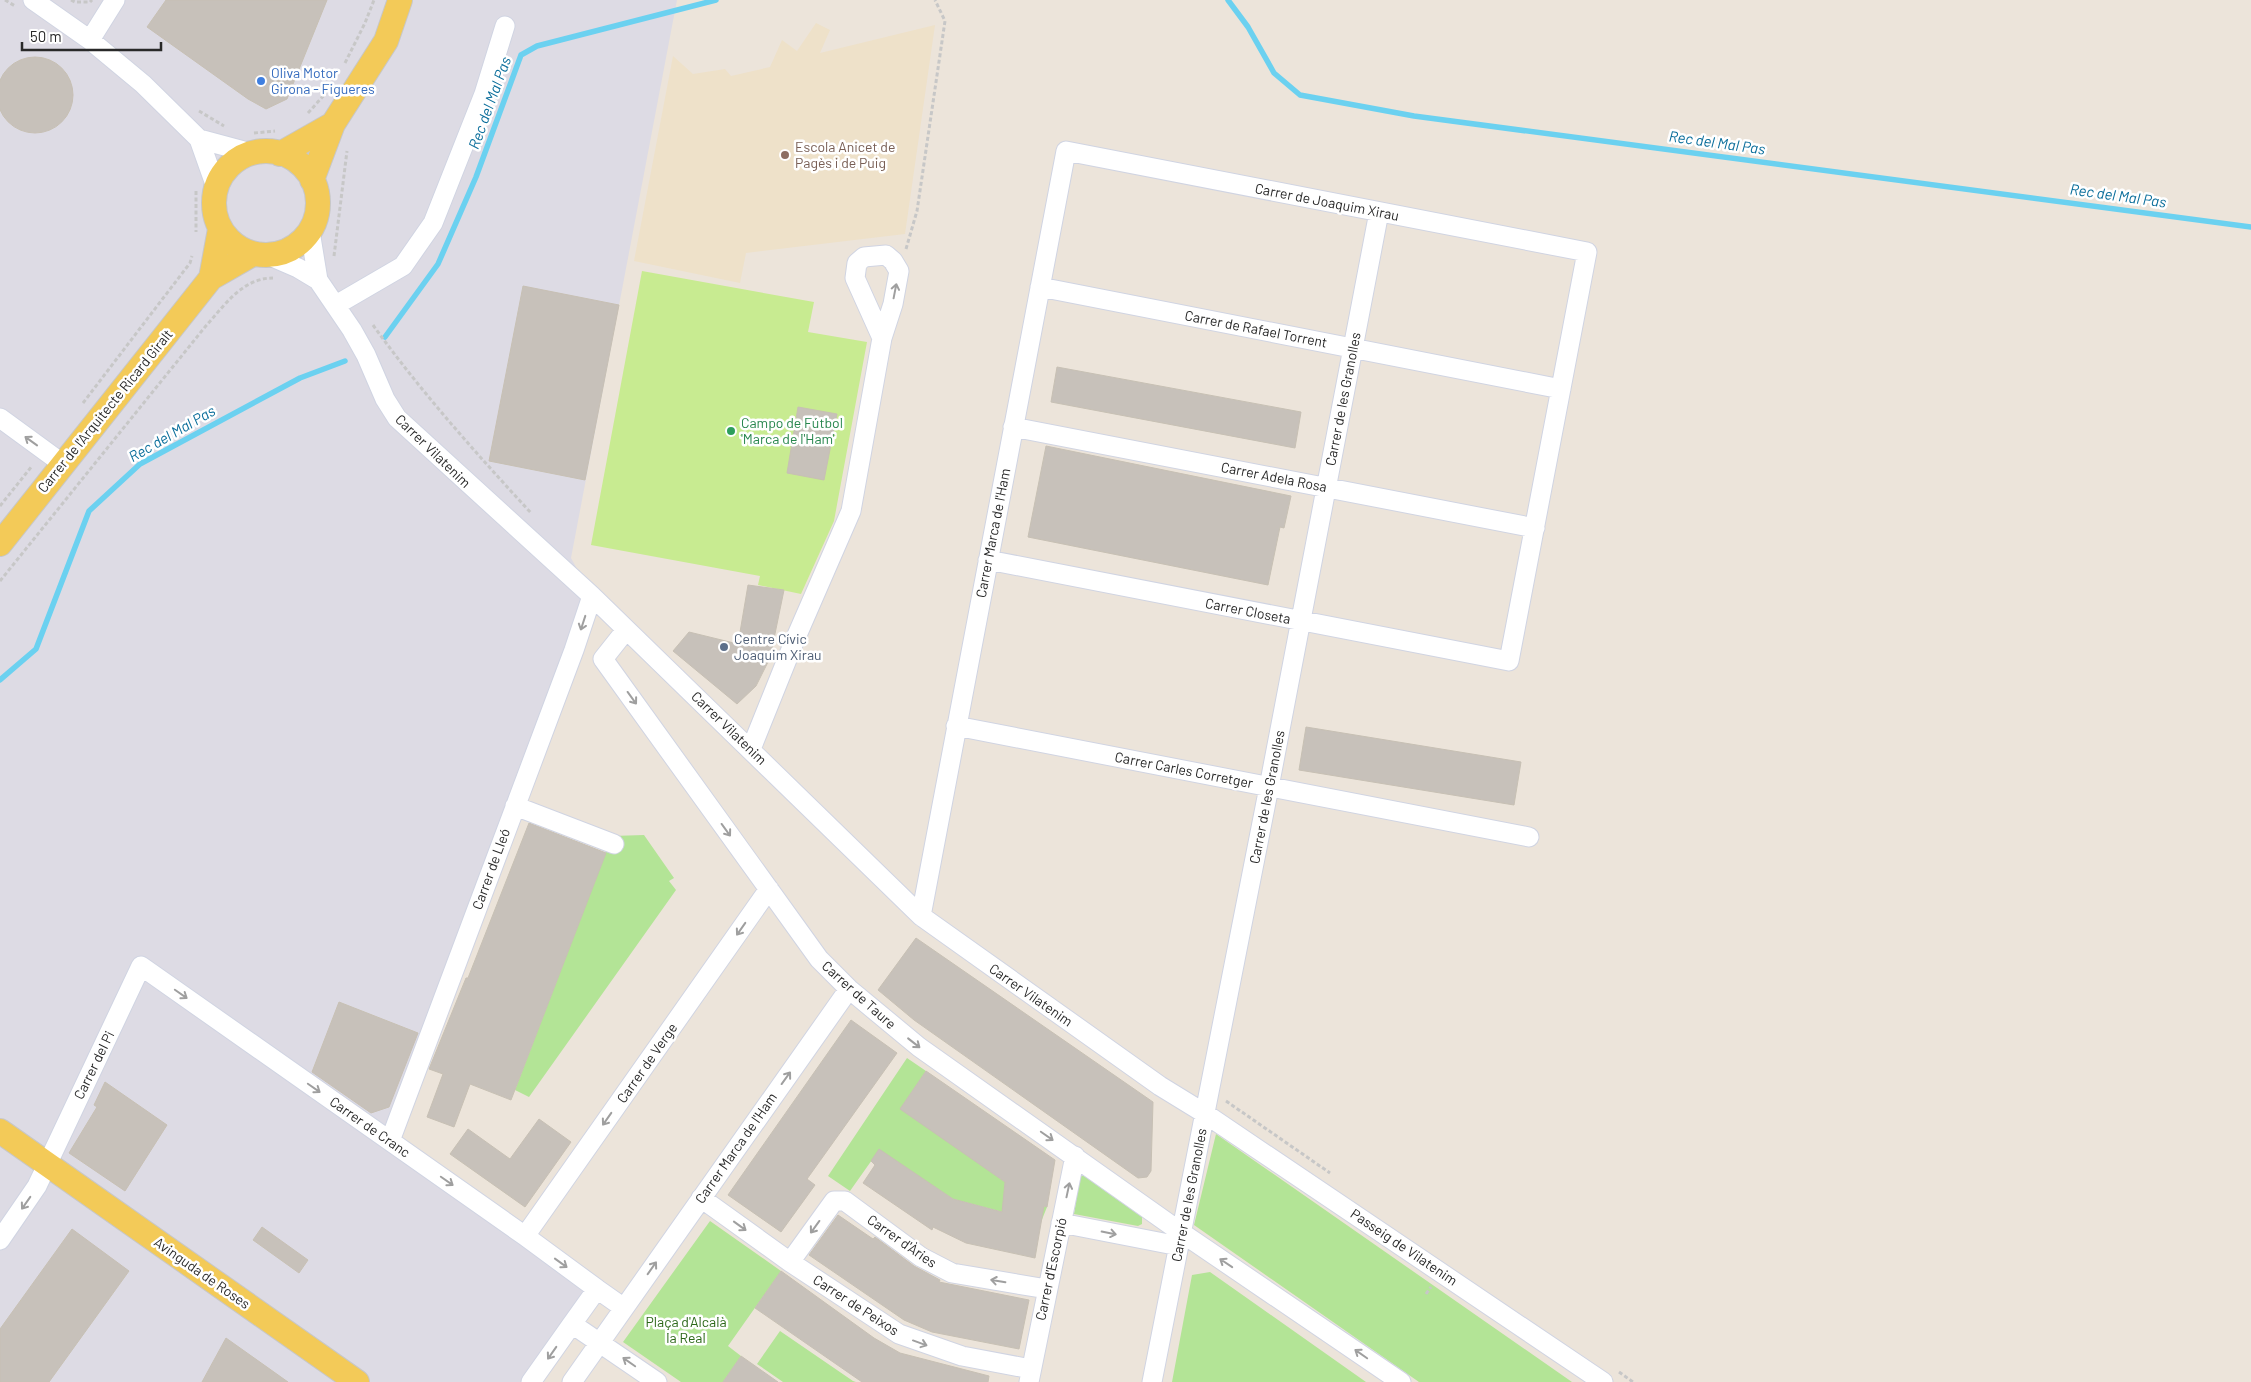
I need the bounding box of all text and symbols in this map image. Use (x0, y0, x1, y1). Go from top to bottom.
scale bar (22, 20, 161, 52)
text: 50 m (30, 27, 62, 45)
water label: Rec del Mal Pas (464, 54, 514, 151)
place label: Oliva Motor Girona - Figueres (271, 64, 375, 97)
marker: Oliva Motor Girona - Figueres (255, 75, 267, 87)
water label: Rec del Mal Pas (1668, 126, 1766, 158)
place label: Escola Anicet de Pagès i de Puig (795, 138, 895, 171)
marker: Escola Anicet de Pagès i de Puig (779, 149, 791, 161)
street label: Carrer de Joaquim Xirau (1254, 179, 1401, 224)
water label: Rec del Mal Pas (2069, 179, 2167, 211)
one-way arrow (891, 284, 900, 300)
street label: Carrer de Rafael Torrent (1183, 306, 1329, 351)
street label: Carrer de l'Arquitecte Ricard Giralt (34, 326, 176, 496)
street label: Carrer de les Granolles (1321, 331, 1364, 467)
water label: Rec del Mal Pas (125, 401, 218, 465)
street label: Carrer Vilatenim (392, 410, 475, 491)
place label: Campo de Fútbol 'Marca de l'Ham' (741, 414, 843, 447)
marker: Campo de Fútbol 'Marca de l'Ham' (725, 425, 737, 437)
one-way arrow (25, 436, 39, 446)
street label: Carrer Adela Rosa (1220, 458, 1329, 495)
street label: Carrer Marca de l'Ham (972, 467, 1013, 599)
street label: Carrer Closeta (1204, 594, 1292, 627)
one-way arrow (578, 615, 587, 631)
place label: Centre Cívic Joaquim Xirau (734, 630, 822, 663)
marker: Centre Cívic Joaquim Xirau (718, 641, 730, 653)
street label: Carrer Vilatenim (688, 687, 771, 768)
one-way arrow (627, 691, 637, 705)
street label: Carrer de les Granolles (1245, 729, 1288, 865)
street label: Carrer Carles Corretger (1114, 748, 1255, 791)
one-way arrow (721, 823, 732, 836)
street label: Carrer de Lleó (468, 826, 513, 912)
one-way arrow (736, 922, 746, 936)
street label: Carrer de Taure (819, 957, 900, 1032)
street label: Carrer Vilatenim (986, 959, 1076, 1030)
one-way arrow (174, 989, 188, 999)
street label: Carrer de Verge (613, 1019, 680, 1106)
street label: Carrer del Pi (70, 1028, 117, 1102)
one-way arrow (907, 1037, 920, 1048)
one-way arrow (781, 1071, 791, 1085)
one-way arrow (307, 1083, 321, 1093)
street label: Carrer Marca de l'Ham (691, 1089, 780, 1206)
street label: Carrer de Cranc (327, 1093, 414, 1161)
one-way arrow (602, 1112, 612, 1126)
street label: Carrer de les Granolles (1167, 1127, 1210, 1263)
one-way arrow (1039, 1131, 1053, 1142)
one-way arrow (440, 1176, 454, 1186)
one-way arrow (1064, 1182, 1074, 1198)
one-way arrow (21, 1196, 31, 1210)
street label: Passeig de Vilatenim (1348, 1205, 1461, 1289)
street label: Carrer d'Àries (864, 1210, 941, 1271)
street label: Carrer d'Escorpió (1031, 1216, 1070, 1322)
one-way arrow (810, 1220, 820, 1234)
one-way arrow (733, 1221, 746, 1232)
one-way arrow (1101, 1228, 1117, 1238)
street label: Avinguda de Roses (151, 1233, 254, 1312)
one-way arrow (554, 1257, 567, 1268)
one-way arrow (1220, 1258, 1234, 1268)
one-way arrow (647, 1261, 657, 1275)
street label: Carrer de Peixos (810, 1271, 903, 1339)
one-way arrow (991, 1276, 1007, 1286)
park label: Plaça d'Alcalà la Real (645, 1313, 727, 1346)
one-way arrow (912, 1339, 927, 1348)
one-way arrow (547, 1346, 557, 1360)
one-way arrow (1354, 1349, 1368, 1359)
one-way arrow (622, 1357, 636, 1367)

